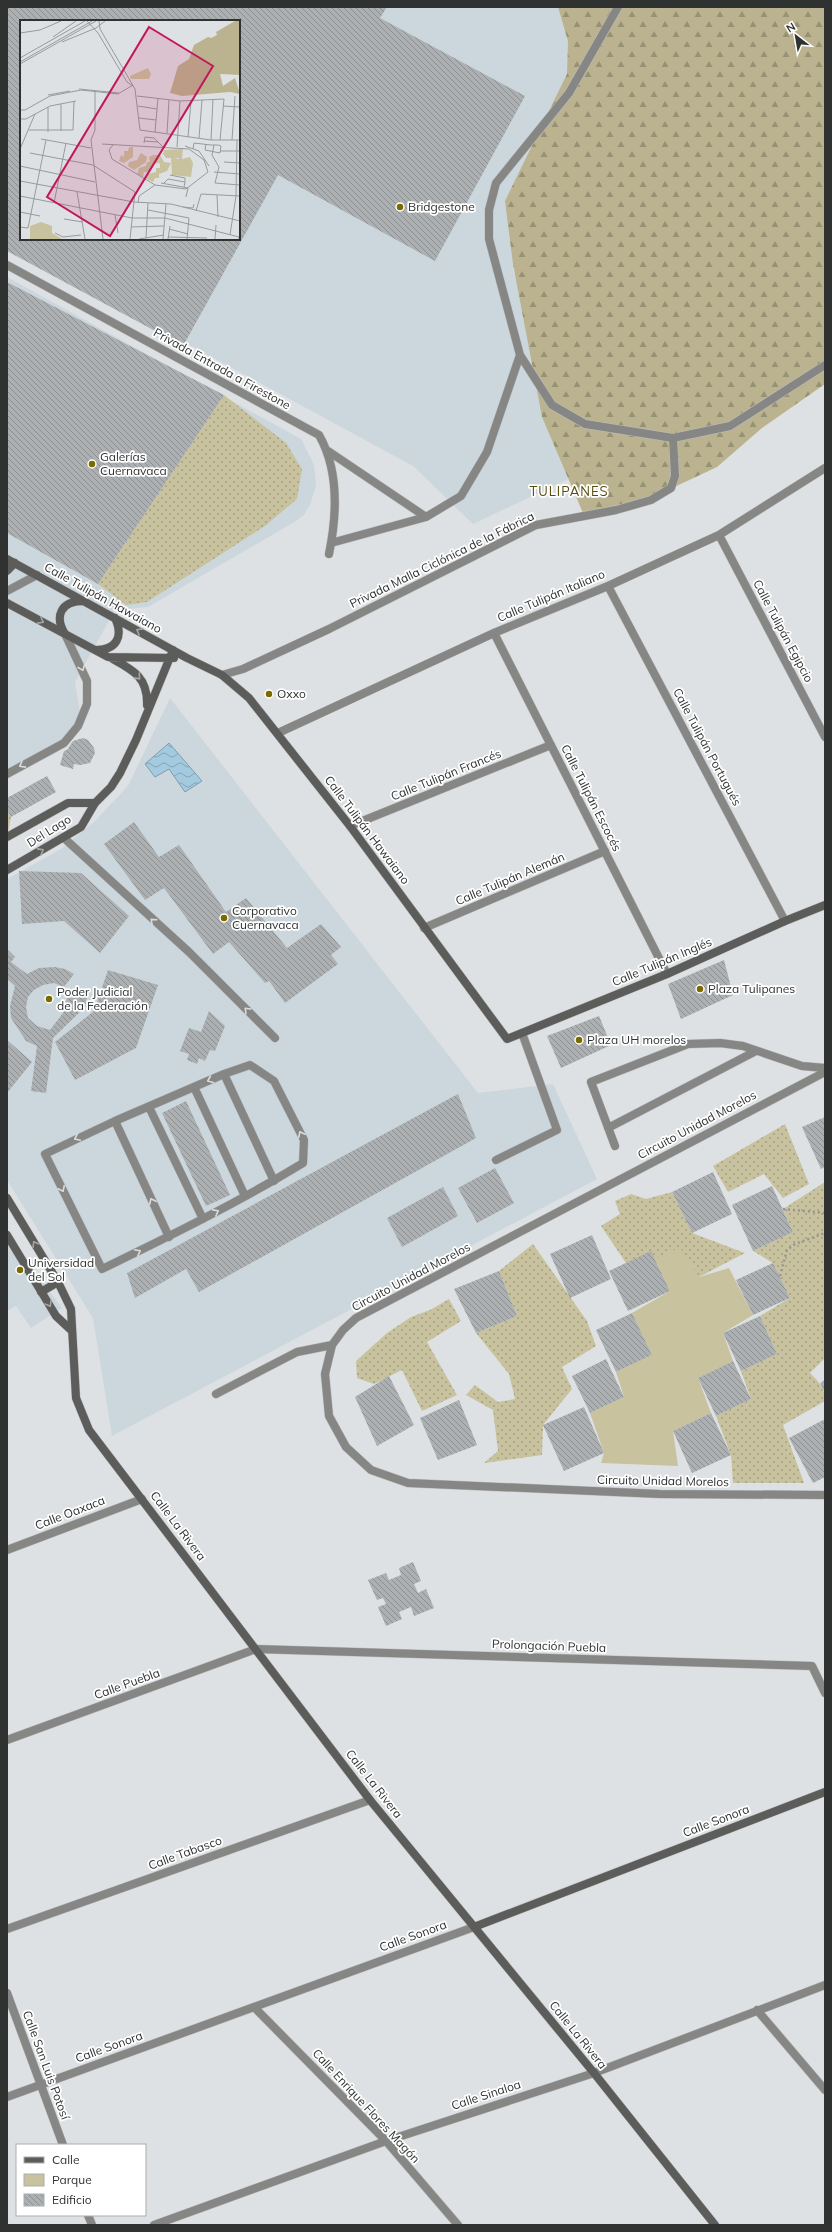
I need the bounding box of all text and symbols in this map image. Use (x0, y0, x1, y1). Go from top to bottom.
north arrow (776, 16, 816, 56)
text: N (784, 19, 798, 36)
inset map (20, 20, 240, 240)
place label: Bridgestone (408, 199, 475, 214)
marker: Bridgestone (395, 202, 405, 212)
street label: Privada Entrada a Firestone (151, 325, 293, 413)
place label: Galerías Cuernavaca (100, 449, 167, 478)
marker: Galerías Cuernavaca (87, 459, 97, 469)
district label: TULIPANES (529, 483, 609, 499)
street label: Privada Malla Ciclónica de la Fábrica (347, 508, 537, 611)
street label: Calle Tulipán Hawaiano (42, 559, 165, 636)
street label: Calle Tulipán Italiano (495, 566, 607, 625)
street label: Calle Tulipán Egipcio (750, 577, 817, 685)
one-way arrow (37, 617, 45, 624)
one-way arrow (135, 628, 143, 636)
one-way arrow (78, 665, 86, 672)
one-way arrow (134, 672, 141, 680)
street label: Calle Tulipán Portugués (670, 685, 745, 808)
place label: Oxxo (277, 686, 306, 701)
marker: Oxxo (264, 689, 274, 699)
street label: Calle Tulipán Escocés (558, 742, 625, 854)
street label: Calle Tulipán Francés (388, 746, 503, 804)
one-way arrow (19, 761, 26, 768)
street label: Calle Tulipán Hawaiano (322, 772, 413, 887)
street label: Del Lago (24, 811, 74, 850)
one-way arrow (37, 848, 44, 855)
street label: Calle Tulipán Alemán (453, 849, 567, 908)
place label: Corporativo Cuernavaca (232, 903, 299, 932)
marker: Corporativo Cuernavaca (219, 913, 229, 923)
one-way arrow (151, 918, 158, 925)
street label: Calle Tulipán Inglés (610, 934, 714, 989)
place label: Plaza Tulipanes (708, 981, 795, 996)
place label: Poder Judicial de la Federación (57, 984, 148, 1013)
marker: Plaza Tulipanes (695, 984, 705, 994)
marker: Poder Judicial de la Federación (44, 994, 54, 1004)
one-way arrow (245, 1007, 252, 1015)
place label: Plaza UH morelos (587, 1032, 686, 1047)
marker: Plaza UH morelos (574, 1035, 584, 1045)
one-way arrow (207, 1075, 214, 1083)
street label: Circuito Unidad Morelos (635, 1087, 759, 1162)
one-way arrow (298, 1131, 306, 1138)
one-way arrow (74, 1133, 81, 1141)
one-way arrow (57, 1185, 65, 1192)
one-way arrow (149, 1198, 157, 1205)
one-way arrow (212, 1209, 219, 1216)
street label: Circuito Unidad Morelos (349, 1239, 473, 1314)
one-way arrow (32, 1241, 39, 1248)
one-way arrow (134, 1249, 141, 1257)
place label: Universidad del Sol (28, 1255, 94, 1284)
marker: Universidad del Sol (15, 1265, 25, 1275)
one-way arrow (44, 1300, 51, 1307)
street label: Circuito Unidad Morelos (597, 1472, 729, 1489)
street label: Calle La Rivera (147, 1488, 209, 1563)
street label: Calle Oaxaca (33, 1492, 107, 1533)
street label: Prolongación Puebla (492, 1636, 606, 1655)
street label: Calle Puebla (92, 1665, 162, 1702)
street label: Calle La Rivera (343, 1746, 406, 1821)
street label: Calle Sonora (680, 1801, 751, 1840)
street label: Calle Tabasco (146, 1832, 224, 1873)
street label: Calle Sonora (377, 1916, 448, 1955)
street label: Calle La Rivera (546, 1998, 610, 2072)
street label: Calle San Luis Potosí (20, 2008, 74, 2122)
street label: Calle Sonora (73, 2027, 144, 2066)
street label: Calle Enrique Flores Magón (310, 2045, 423, 2166)
street label: Calle Sinaloa (449, 2076, 522, 2113)
legend (16, 2144, 146, 2216)
text: Calle (52, 2152, 79, 2167)
text: Parque (52, 2172, 92, 2187)
text: Edificio (52, 2192, 92, 2207)

